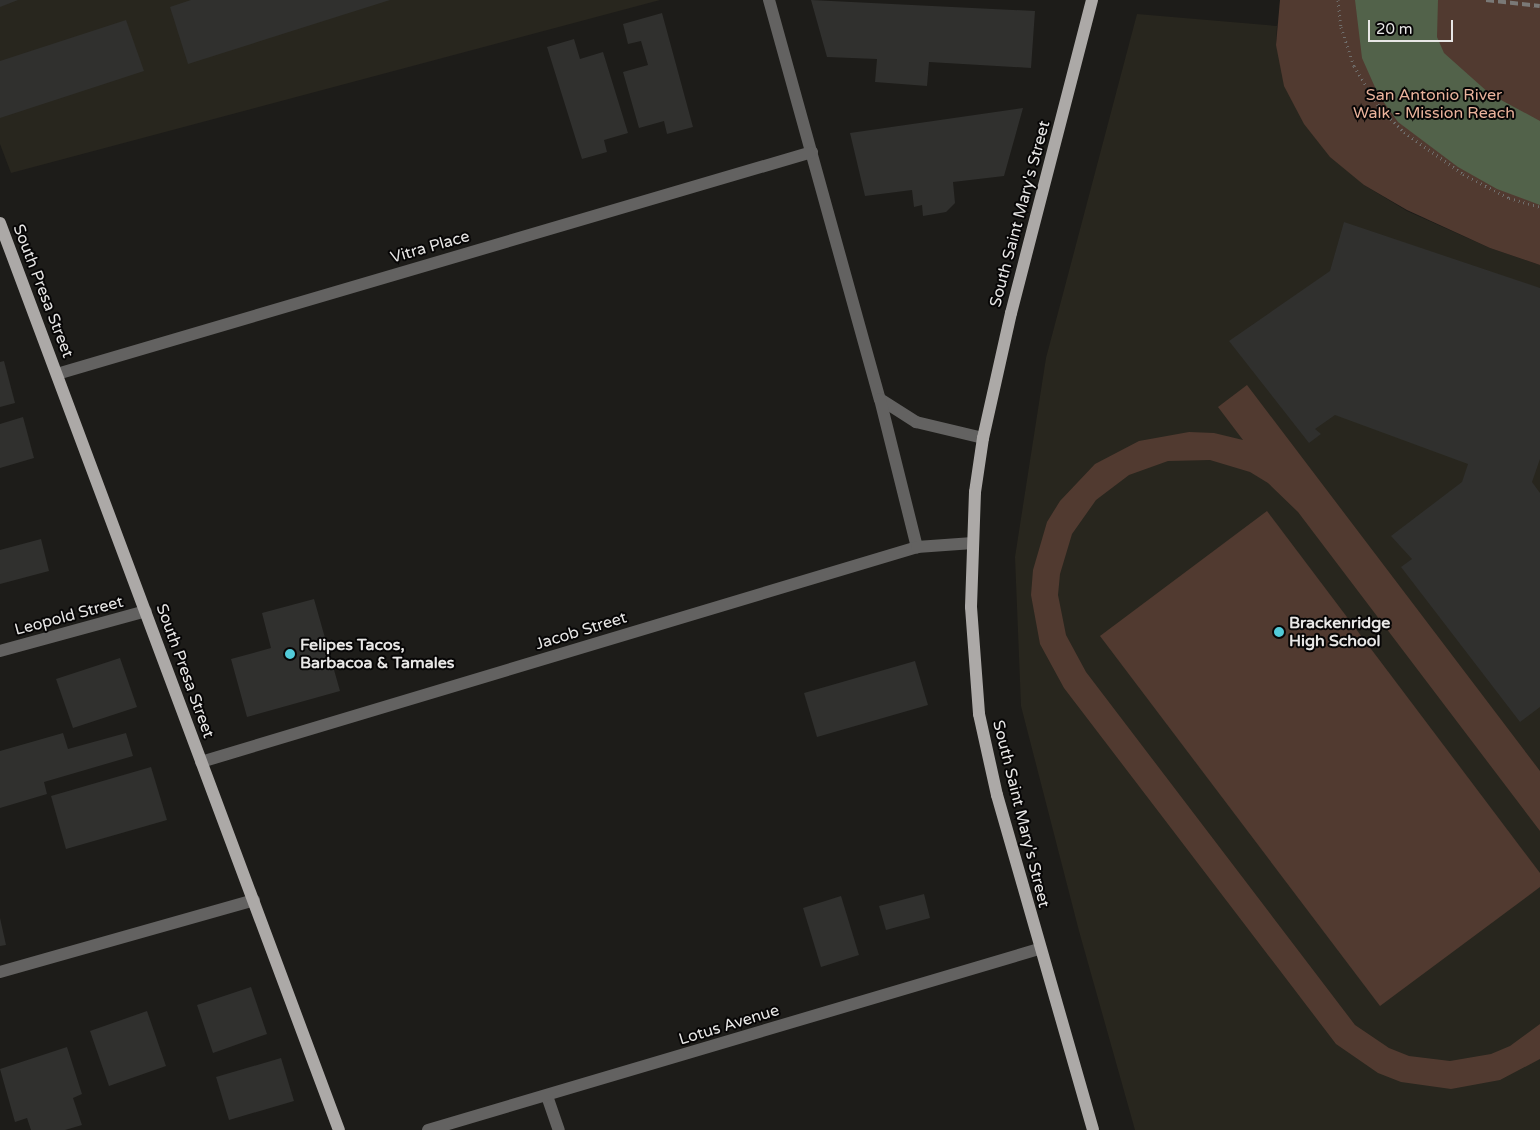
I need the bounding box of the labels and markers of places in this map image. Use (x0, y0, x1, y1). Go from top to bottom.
place label: Brackenridge High School (1289, 613, 1390, 651)
marker: Brackenridge High School (1273, 626, 1285, 638)
place label: Felipes Tacos, Barbacoa & Tamales (300, 635, 454, 673)
marker: Felipes Tacos, Barbacoa & Tamales (284, 648, 296, 660)

